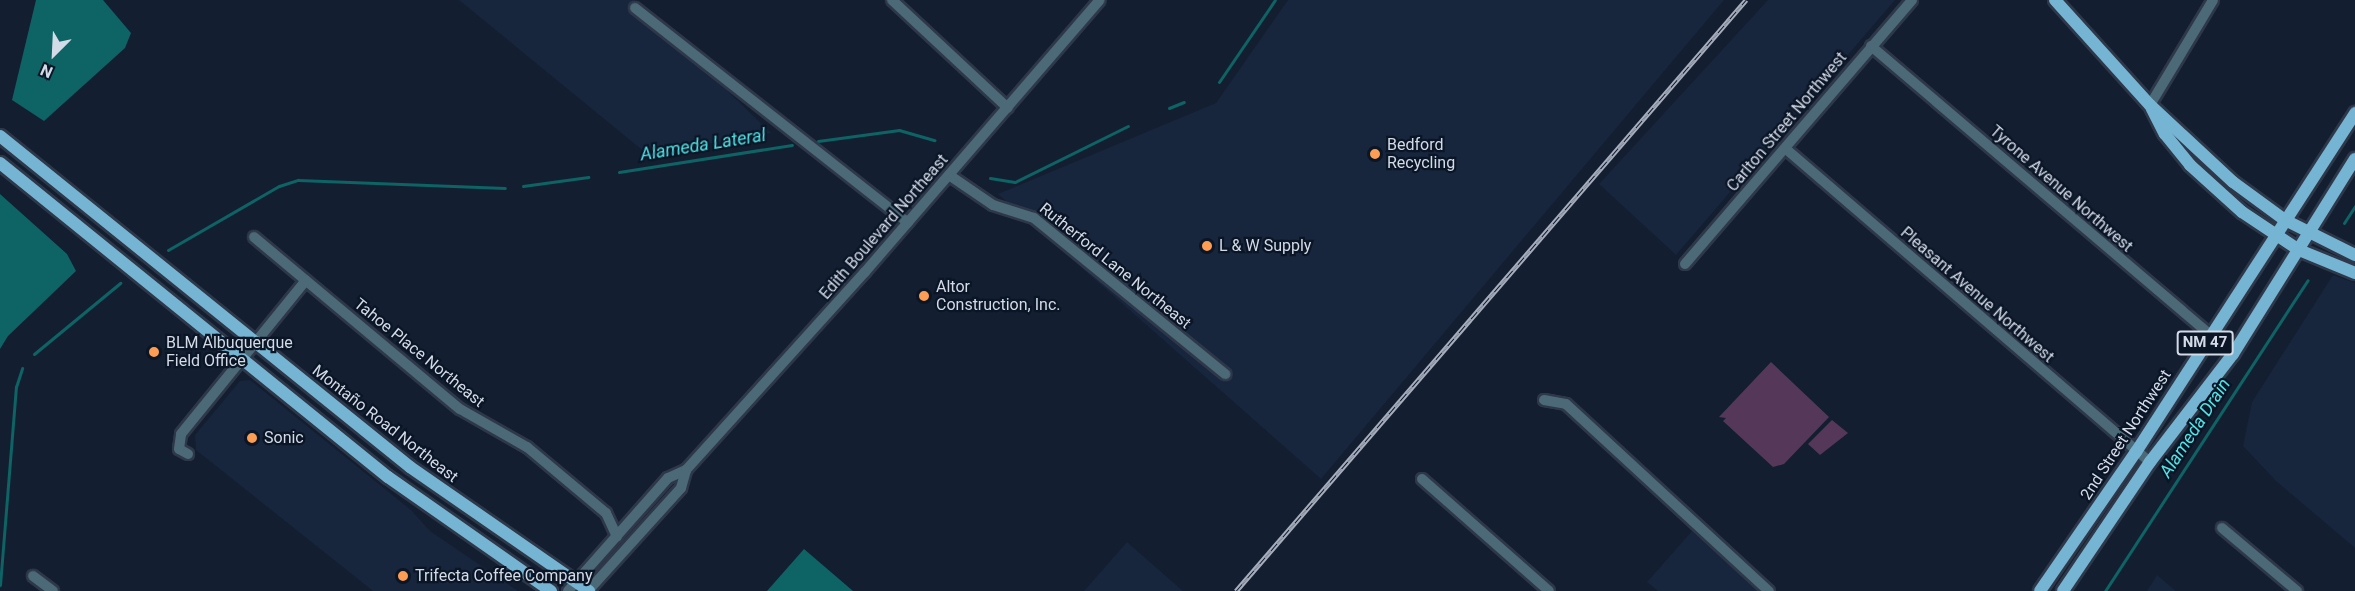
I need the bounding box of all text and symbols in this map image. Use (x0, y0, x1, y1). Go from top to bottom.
north arrow (24, 24, 84, 84)
street label: Carlton Street Northwest (1723, 48, 1851, 196)
text: N (37, 60, 56, 82)
street label: Tyrone Avenue Northwest (1986, 122, 2136, 256)
water label: Alameda Lateral (639, 124, 767, 166)
place label: Bedford Recycling (1387, 135, 1455, 173)
marker: Bedford Recycling (1368, 147, 1382, 161)
street label: Edith Boulevard Northeast (816, 151, 952, 303)
street label: Rutherford Lane Northeast (1035, 199, 1195, 333)
street label: Pleasant Avenue Northwest (1896, 223, 2058, 367)
place label: L & W Supply (1219, 236, 1311, 256)
marker: L & W Supply (1200, 239, 1214, 253)
place label: Altor Construction, Inc. (936, 277, 1060, 315)
marker: Altor Construction, Inc. (917, 289, 931, 303)
street label: Tahoe Place Northeast (350, 294, 488, 412)
road number: NM 47 (2176, 331, 2234, 355)
place label: BLM Albuquerque Field Office (166, 333, 293, 371)
marker: BLM Albuquerque Field Office (147, 345, 161, 359)
street label: Montaño Road Northeast (308, 361, 462, 487)
street label: 2nd Street Northwest (2077, 366, 2175, 504)
water label: Alameda Drain (2155, 374, 2235, 482)
place label: Sonic (264, 428, 304, 448)
marker: Sonic (245, 431, 259, 445)
place label: Trifecta Coffee Company (415, 566, 592, 586)
marker: Trifecta Coffee Company (396, 569, 410, 583)

